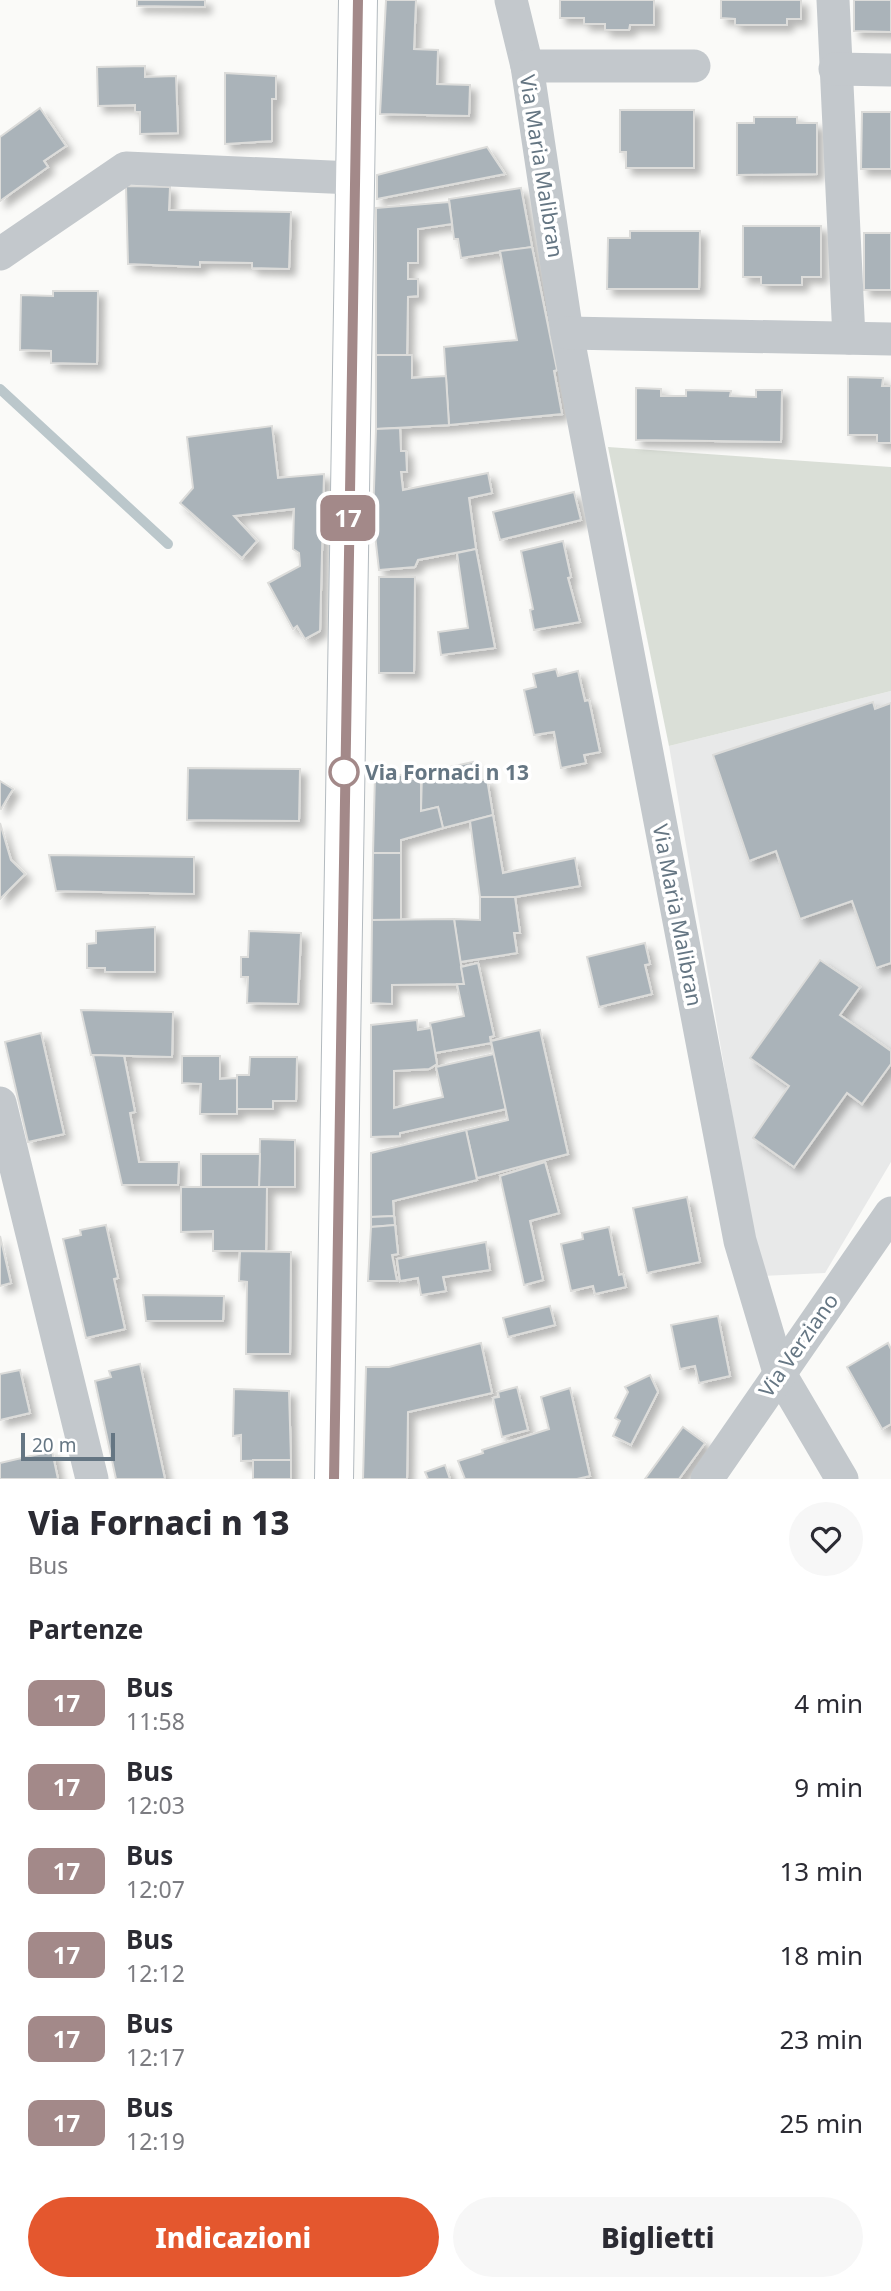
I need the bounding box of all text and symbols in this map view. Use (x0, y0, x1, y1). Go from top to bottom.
street label: Via Maria Malibran (514, 72, 570, 260)
line badge: 17 (316, 495, 380, 541)
text: 17 (334, 501, 362, 534)
marker: Via Fornaci n 13 (329, 757, 359, 787)
place label: Via Fornaci n 13 (365, 758, 529, 786)
street label: Via Maria Malibran (647, 822, 709, 1008)
street label: Via Verziano (752, 1288, 844, 1402)
scale bar (21, 1430, 116, 1462)
text: 20 m (32, 1432, 76, 1458)
text: Via Fornaci n 13 (28, 1500, 290, 1545)
button: heart (789, 1502, 863, 1576)
text: Bus (28, 1549, 68, 1581)
text: Partenze (28, 1611, 143, 1647)
text: Bus (126, 1669, 173, 1705)
text: 4 min (794, 1685, 863, 1721)
text: 17 (53, 1686, 80, 1719)
text: 11:58 (126, 1705, 185, 1737)
text: Bus (126, 1753, 173, 1789)
text: 9 min (794, 1769, 863, 1805)
text: 17 (53, 1770, 80, 1803)
text: 12:03 (126, 1789, 185, 1821)
text: Bus (126, 1837, 173, 1873)
text: 13 min (779, 1853, 863, 1889)
text: 17 (53, 1854, 80, 1887)
text: 12:07 (126, 1873, 185, 1905)
text: Bus (126, 1921, 173, 1957)
text: 18 min (779, 1937, 863, 1973)
text: 17 (53, 1938, 80, 1971)
text: 12:12 (126, 1957, 185, 1989)
text: Bus (126, 2005, 173, 2041)
text: 23 min (779, 2021, 863, 2057)
text: 17 (53, 2022, 80, 2055)
text: 12:17 (126, 2041, 185, 2073)
text: Bus (126, 2089, 173, 2125)
text: 25 min (779, 2105, 863, 2141)
text: 17 (53, 2106, 80, 2139)
text: 12:19 (126, 2125, 185, 2157)
button: Indicazioni (28, 2197, 439, 2277)
button: Biglietti (453, 2197, 863, 2277)

